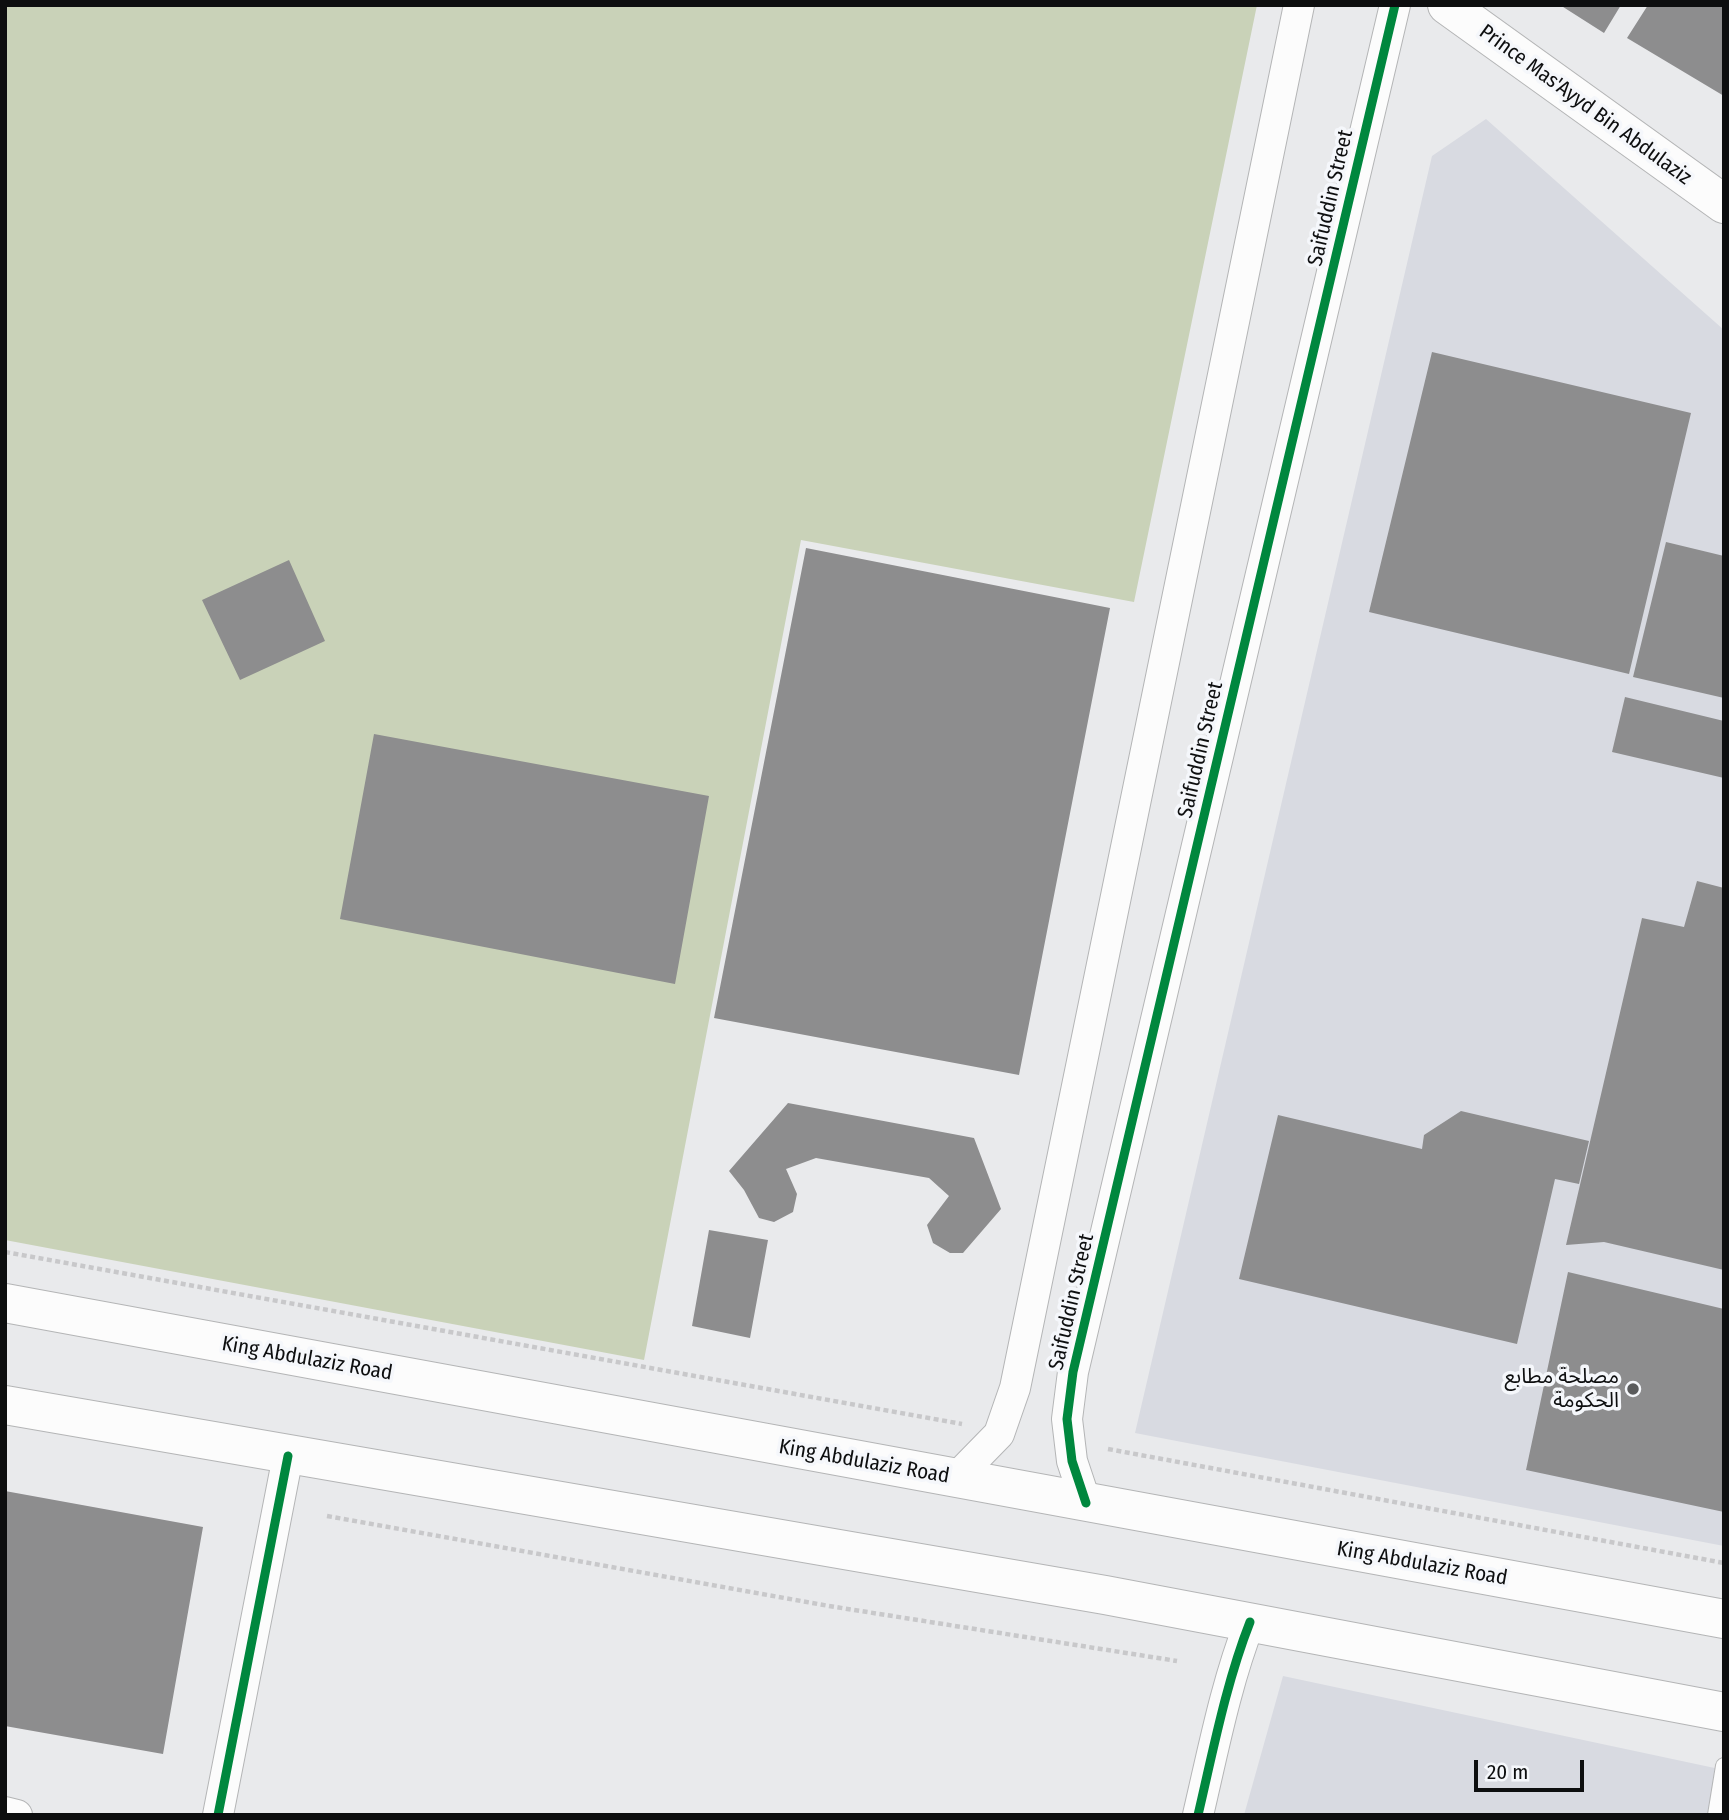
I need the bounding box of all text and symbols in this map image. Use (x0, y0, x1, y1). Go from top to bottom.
street label: Prince Mas'Ayyd Bin Abdulaziz (1474, 20, 1696, 190)
street label: Saifuddin Street (1303, 128, 1359, 268)
street label: Saifuddin Street (1173, 680, 1229, 820)
street label: Saifuddin Street (1044, 1232, 1100, 1372)
street label: King Abdulaziz Road (220, 1332, 394, 1386)
place label: مصلحة مطابع الحكومة (1504, 1364, 1619, 1414)
marker: مصلحة مطابع الحكومة (1625, 1381, 1641, 1397)
street label: King Abdulaziz Road (777, 1435, 951, 1489)
street label: King Abdulaziz Road (1335, 1537, 1509, 1591)
scale bar (1477, 1746, 1587, 1790)
text: 20 m (1487, 1759, 1528, 1785)

